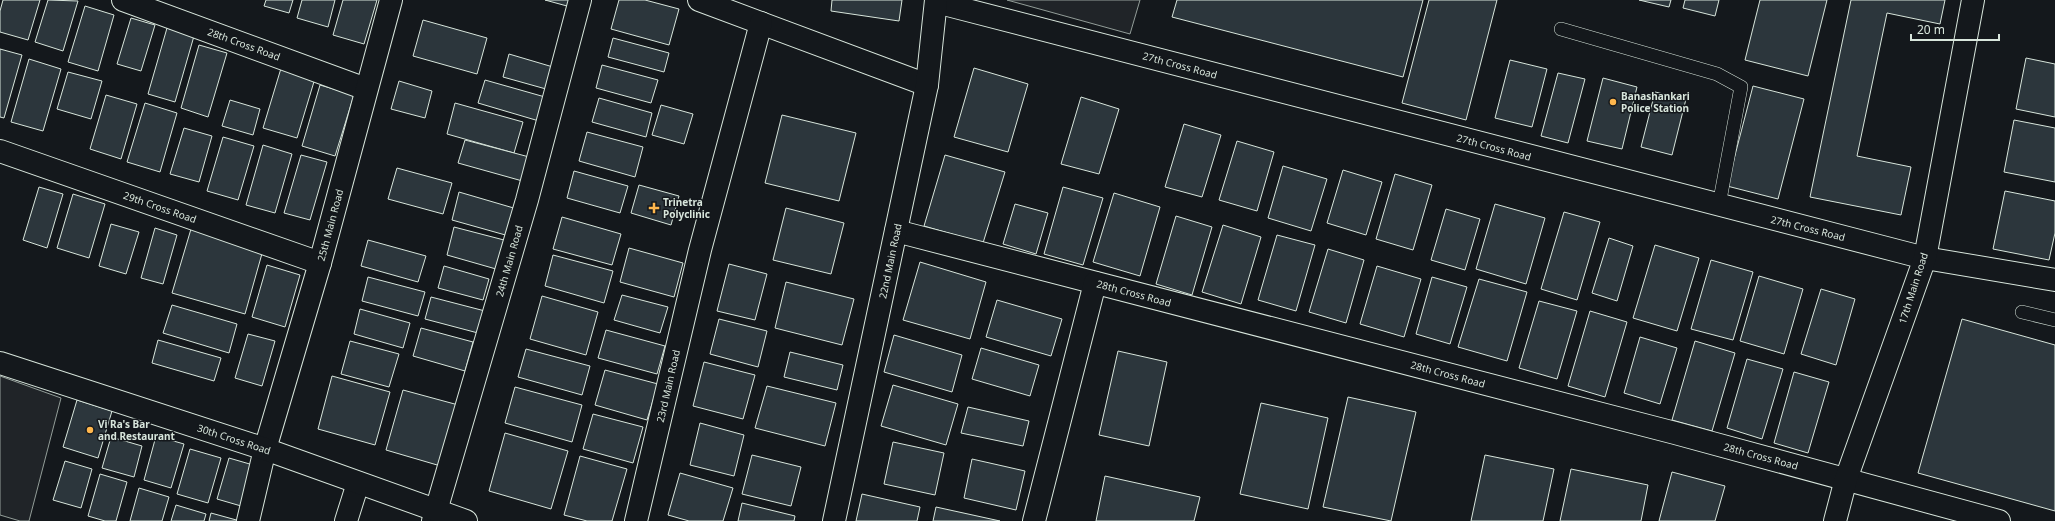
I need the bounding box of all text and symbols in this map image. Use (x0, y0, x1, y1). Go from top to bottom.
scale bar (1911, 16, 1999, 42)
text: 20 m (1917, 21, 1945, 38)
street label: 28th Cross Road (206, 24, 282, 64)
street label: 27th Cross Road (1141, 48, 1219, 82)
place label: Banashankari Police Station (1621, 89, 1690, 115)
marker: Banashankari Police Station (1608, 97, 1618, 107)
street label: 27th Cross Road (1455, 130, 1533, 164)
street label: 25th Main Road (314, 187, 346, 263)
street label: 29th Cross Road (122, 188, 198, 226)
place label: Trinetra Polyclinic (663, 195, 710, 221)
marker: Trinetra Polyclinic (648, 202, 660, 214)
street label: 27th Cross Road (1769, 212, 1847, 244)
street label: 22nd Main Road (875, 222, 905, 300)
street label: 24th Main Road (492, 224, 526, 298)
street label: 17th Main Road (1895, 251, 1931, 325)
street label: 28th Cross Road (1095, 276, 1173, 310)
street label: 23rd Main Road (653, 348, 683, 424)
street label: 28th Cross Road (1409, 357, 1487, 391)
place label: Vi Ra's Bar and Restaurant (98, 417, 176, 443)
street label: 30th Cross Road (196, 421, 272, 457)
marker: Vi Ra's Bar and Restaurant (85, 425, 95, 435)
street label: 28th Cross Road (1722, 439, 1800, 473)

